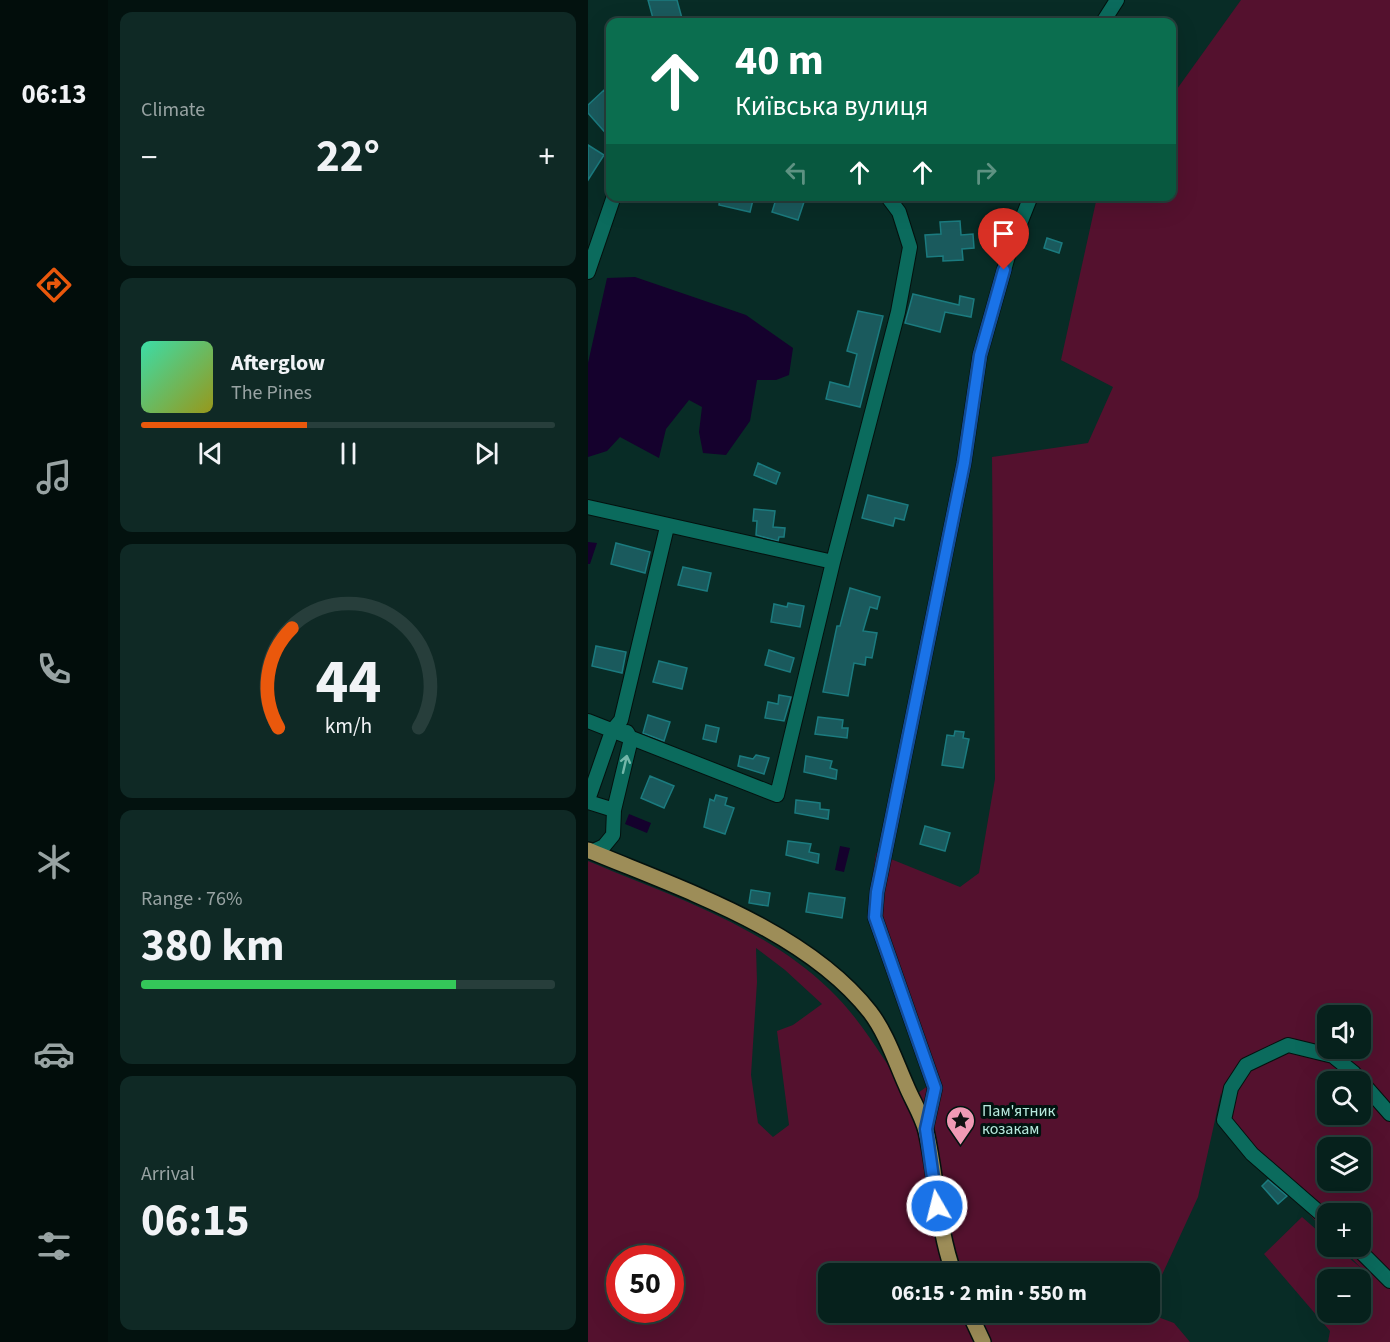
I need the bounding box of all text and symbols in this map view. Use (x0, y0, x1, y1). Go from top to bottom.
text: 40 m (735, 31, 824, 91)
icon: ahead (636, 42, 714, 120)
text: 06:13 (21, 75, 87, 114)
text: Київська вулиця (735, 87, 929, 126)
text: Climate (141, 96, 205, 124)
text: 22° (316, 125, 380, 189)
text: − (141, 134, 157, 181)
text: + (539, 134, 555, 181)
icon: left (780, 156, 813, 189)
icon: ahead (843, 156, 876, 189)
icon: ahead (906, 156, 939, 189)
icon: right (969, 156, 1002, 189)
pin (978, 208, 1029, 270)
icon: arrive (987, 217, 1020, 250)
icon: directions (33, 264, 75, 306)
text: Afterglow (231, 347, 325, 379)
text: The Pines (231, 379, 312, 407)
icon: previous (194, 437, 227, 470)
icon: pause (332, 437, 365, 470)
icon: next (470, 437, 503, 470)
icon: music (33, 456, 75, 498)
text: 44 (315, 638, 381, 727)
icon: phone (33, 648, 75, 690)
text: km/h (324, 711, 372, 742)
one-way arrow (619, 755, 631, 774)
icon: climate (33, 841, 75, 883)
text: Range · 76% (141, 885, 242, 913)
text: 380 km (141, 914, 285, 978)
map controls (1317, 1005, 1371, 1323)
button: sound (1317, 1005, 1371, 1059)
icon: car (33, 1033, 75, 1075)
button: search (1317, 1071, 1371, 1125)
place label: Пам'ятник козакам (982, 1100, 1056, 1140)
place icon: Пам'ятник козакам (945, 1104, 977, 1146)
button: layers (1317, 1137, 1371, 1191)
text: Arrival (141, 1160, 195, 1188)
position arrow (905, 1174, 969, 1238)
text: 06:15 (141, 1189, 250, 1253)
button: + (1317, 1203, 1371, 1257)
icon: filters (33, 1225, 75, 1267)
speed limit sign: 50 (606, 1245, 684, 1323)
button: − (1317, 1269, 1371, 1323)
text: 06:15 · 2 min · 550 m (891, 1277, 1087, 1309)

